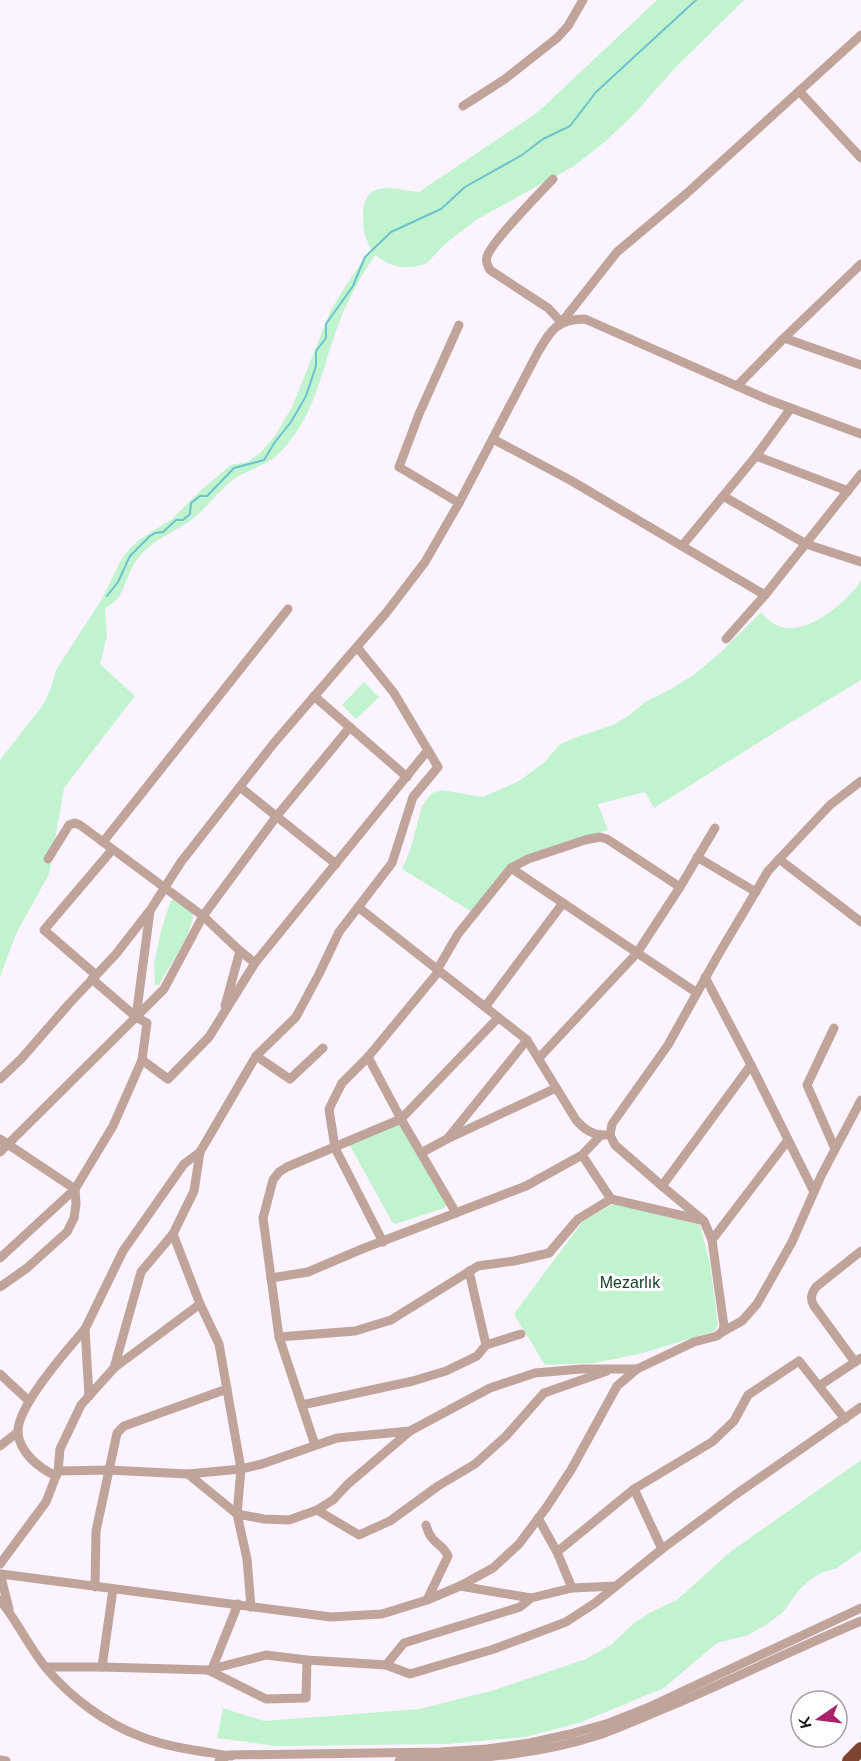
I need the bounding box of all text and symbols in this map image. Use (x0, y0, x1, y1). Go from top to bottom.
park label: Mezarlık (600, 1274, 661, 1291)
north arrow (789, 1689, 849, 1749)
text: K (795, 1714, 815, 1730)

